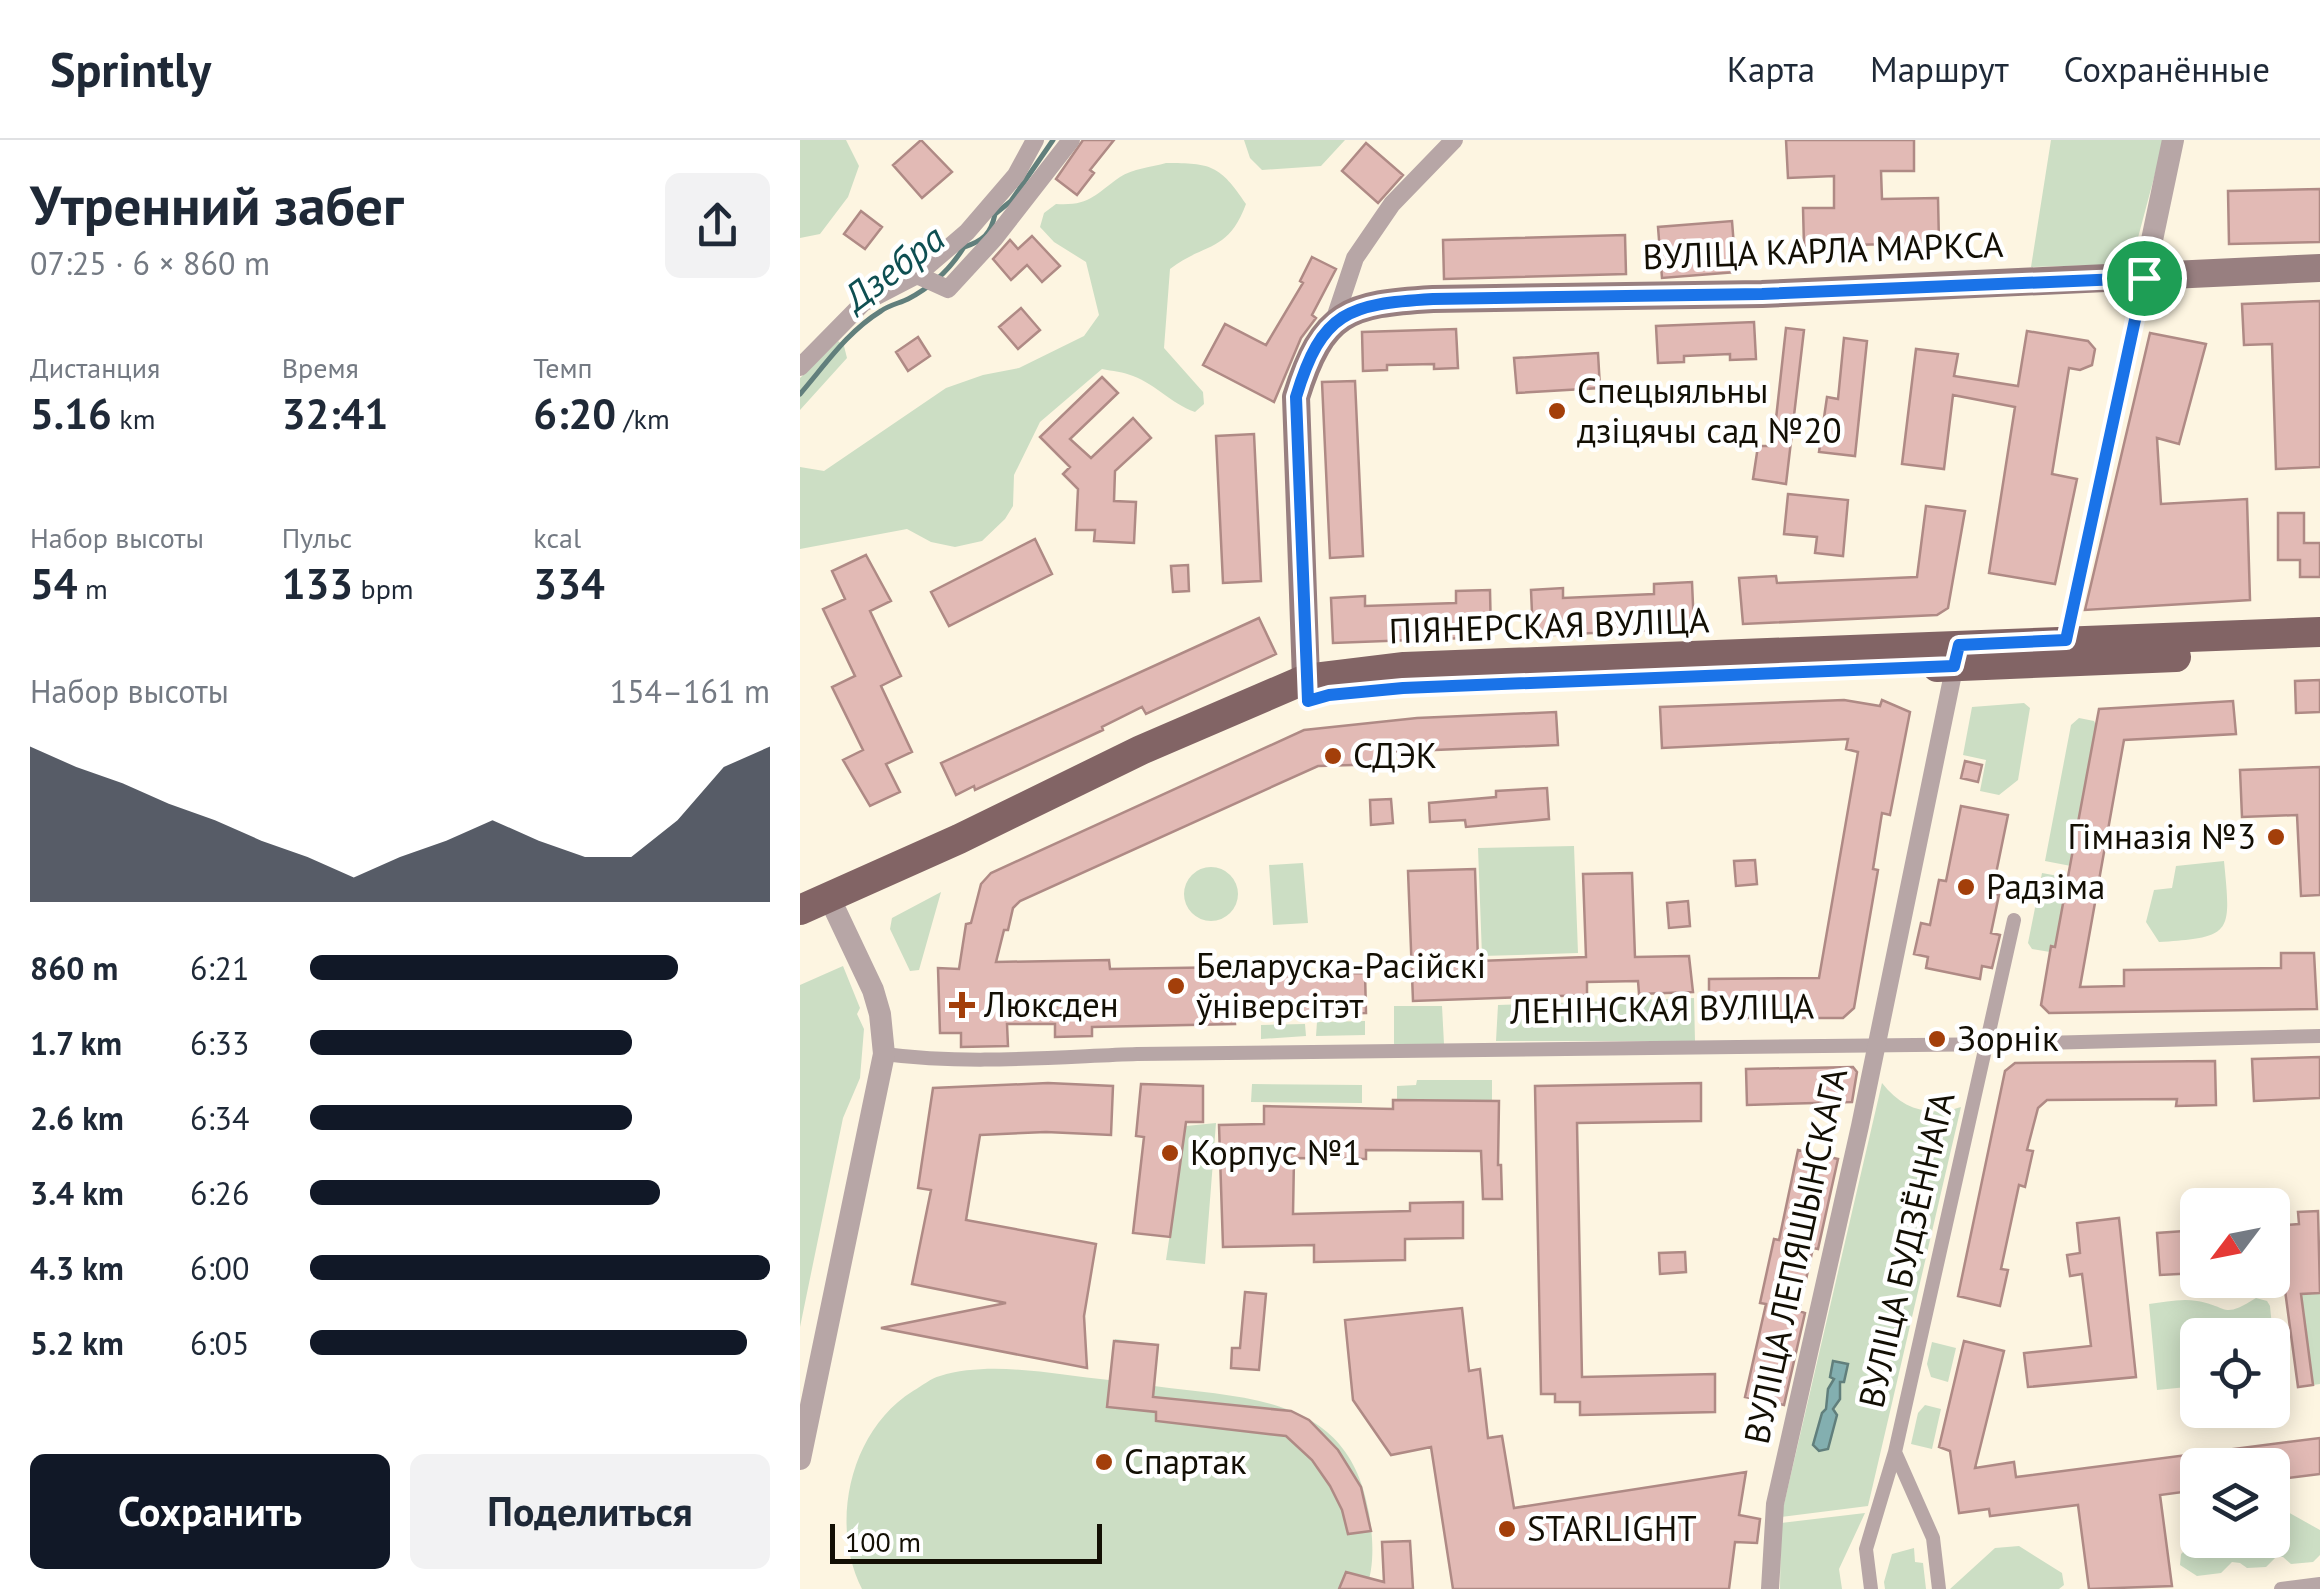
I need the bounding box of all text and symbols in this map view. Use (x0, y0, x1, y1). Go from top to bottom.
text: Sprintly (50, 38, 211, 100)
text: Карта (1727, 46, 1815, 92)
text: Маршрут (1870, 46, 2009, 92)
text: Сохранённые (2064, 46, 2270, 92)
text: Утренний забег (30, 169, 404, 240)
button: share (665, 173, 770, 278)
water label: Дзебра (830, 213, 954, 323)
street label: ВУЛІЦА КАРЛА МАРКСА (1642, 221, 2005, 279)
pin (2102, 236, 2187, 321)
text: 07:25 · 6 × 860 m (30, 242, 270, 284)
icon: arrive (2117, 251, 2172, 306)
text: Дистанция (30, 349, 160, 386)
text: Время (282, 349, 359, 386)
text: Темп (533, 349, 593, 386)
place label: Спецыяльны дзіцячы сад №20 (1577, 367, 1842, 453)
text: 5.16 (30, 386, 112, 441)
text: 32:41 (282, 386, 388, 441)
text: 6:20 (533, 386, 616, 441)
text: km (112, 400, 155, 437)
text: /km (616, 400, 670, 437)
marker: Спецыяльны дзіцячы сад №20 (1546, 400, 1568, 422)
text: Набор высоты (30, 519, 204, 556)
text: Пульс (282, 519, 352, 556)
text: kcal (533, 519, 581, 556)
text: 54 (30, 556, 78, 611)
text: 133 (282, 556, 353, 611)
text: 334 (533, 556, 605, 611)
text: m (78, 570, 108, 607)
text: bpm (353, 570, 414, 607)
street label: ПІЯНЕРСКАЯ ВУЛІЦА (1388, 596, 1711, 654)
text: Набор высоты (30, 670, 229, 712)
text: 154–161 m (610, 670, 770, 712)
place label: СДЭК (1353, 732, 1437, 778)
marker: СДЭК (1322, 745, 1344, 767)
place label: Гімназія №3 (2068, 813, 2256, 859)
marker: Гімназія №3 (2265, 826, 2287, 848)
place label: Радзіма (1986, 863, 2105, 909)
marker: Радзіма (1955, 876, 1977, 898)
place label: Беларуска-Расійскі ўніверсітэт (1196, 942, 1486, 1028)
text: 860 m (30, 947, 118, 989)
text: 6:21 (190, 947, 249, 989)
marker: Беларуска-Расійскі ўніверсітэт (1165, 975, 1187, 997)
place label: Люксден (983, 981, 1119, 1027)
street label: ЛЕНІНСКАЯ ВУЛІЦА (1509, 982, 1815, 1034)
marker: Люксден (949, 992, 975, 1018)
place label: Зорнік (1957, 1015, 2059, 1061)
text: 1.7 km (30, 1022, 122, 1064)
text: 6:33 (190, 1022, 249, 1064)
marker: Зорнік (1926, 1028, 1948, 1050)
street label: ВУЛІЦА ЛЕПЯШЫНСКАГА (1733, 1063, 1857, 1448)
street label: ВУЛІЦА БУДЗЁННАГА (1847, 1087, 1965, 1412)
text: 2.6 km (30, 1097, 124, 1139)
text: 6:34 (190, 1097, 249, 1139)
place label: Корпус №1 (1190, 1129, 1362, 1175)
marker: Корпус №1 (1159, 1142, 1181, 1164)
text: 3.4 km (30, 1172, 124, 1214)
text: 6:26 (190, 1172, 249, 1214)
north arrow (2180, 1188, 2290, 1298)
map controls (2180, 1188, 2290, 1558)
text: 4.3 km (30, 1247, 124, 1289)
text: 6:00 (190, 1247, 249, 1289)
button: locate (2180, 1318, 2290, 1428)
text: 5.2 km (30, 1322, 124, 1364)
text: 6:05 (190, 1322, 249, 1364)
place label: Спартак (1124, 1438, 1247, 1484)
button: layers (2180, 1448, 2290, 1558)
marker: Спартак (1093, 1451, 1115, 1473)
button: Сохранить (30, 1454, 390, 1569)
button: Поделиться (410, 1454, 770, 1569)
place label: STARLIGHT (1527, 1505, 1697, 1551)
marker: STARLIGHT (1496, 1518, 1518, 1540)
scale bar (830, 1519, 1102, 1564)
text: 100 m (845, 1523, 921, 1560)

